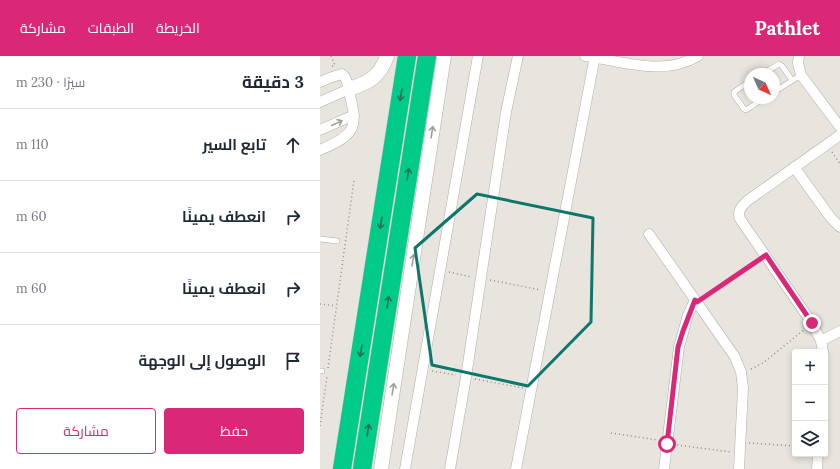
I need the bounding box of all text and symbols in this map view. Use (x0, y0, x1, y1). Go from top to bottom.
text: Pathlet (755, 16, 820, 40)
text: مشاركة (20, 19, 66, 37)
text: الطبقات (88, 19, 134, 37)
text: الخريطة (156, 19, 200, 37)
north arrow (744, 68, 780, 104)
text: 3 دقيقة (242, 71, 304, 93)
text: سيرًا · 230 m (16, 74, 85, 91)
one-way arrow (397, 88, 405, 101)
one-way arrow (331, 119, 343, 126)
one-way arrow (428, 126, 436, 139)
icon: ahead (282, 134, 304, 156)
text: تابع السير (202, 135, 266, 154)
text: 110 m (16, 136, 49, 153)
one-way arrow (404, 167, 412, 180)
icon: right (282, 206, 304, 228)
text: انعطف يمينًا (182, 207, 266, 226)
text: 60 m (16, 208, 47, 225)
one-way arrow (377, 216, 385, 229)
one-way arrow (409, 254, 417, 267)
icon: right (282, 278, 304, 300)
text: انعطف يمينًا (182, 279, 266, 298)
text: 60 m (16, 280, 47, 297)
one-way arrow (384, 296, 392, 309)
route end (803, 314, 821, 332)
one-way arrow (357, 344, 365, 357)
map controls (792, 349, 828, 457)
button: + (792, 349, 828, 385)
icon: arrive (282, 350, 304, 372)
text: الوصول إلى الوجهة (139, 351, 266, 370)
one-way arrow (389, 383, 397, 396)
button: − (792, 385, 828, 421)
button: مشاركة (16, 408, 156, 454)
button: حفظ (164, 408, 304, 454)
button: layers (792, 421, 828, 457)
one-way arrow (364, 424, 372, 437)
route start (658, 435, 676, 453)

